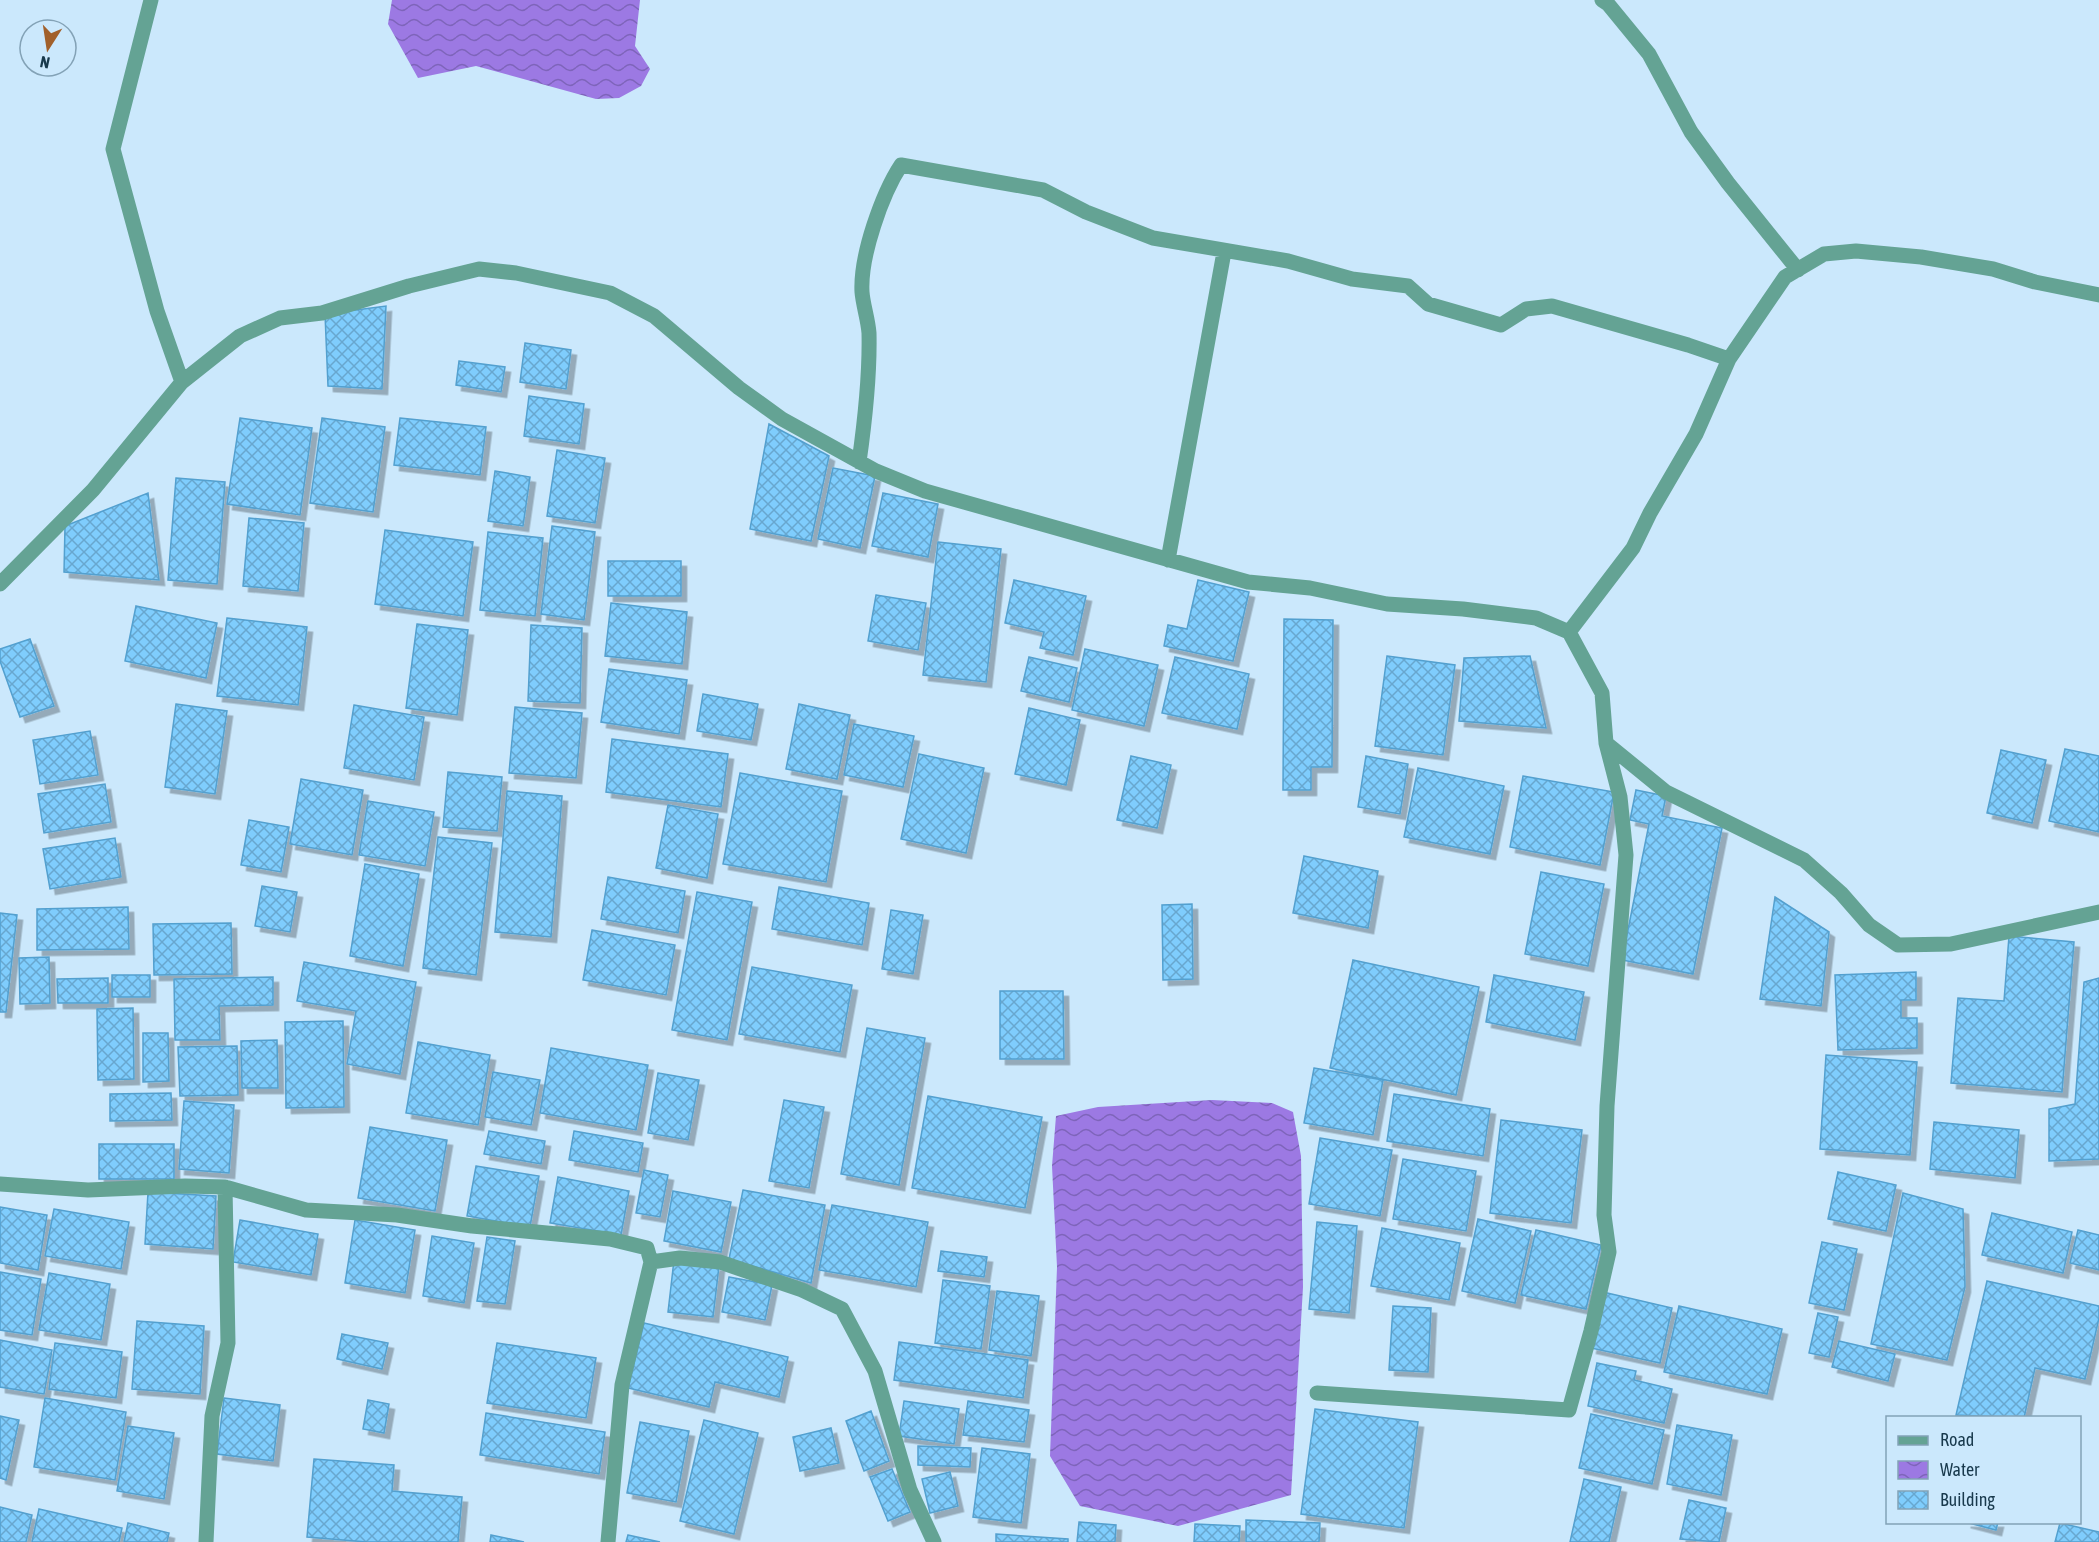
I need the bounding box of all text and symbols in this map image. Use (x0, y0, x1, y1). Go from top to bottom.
north arrow (18, 18, 78, 78)
text: N (38, 53, 51, 72)
legend (1886, 1416, 2081, 1524)
text: Road (1940, 1429, 1974, 1450)
text: Water (1940, 1459, 1980, 1480)
text: Building (1940, 1489, 1995, 1510)

